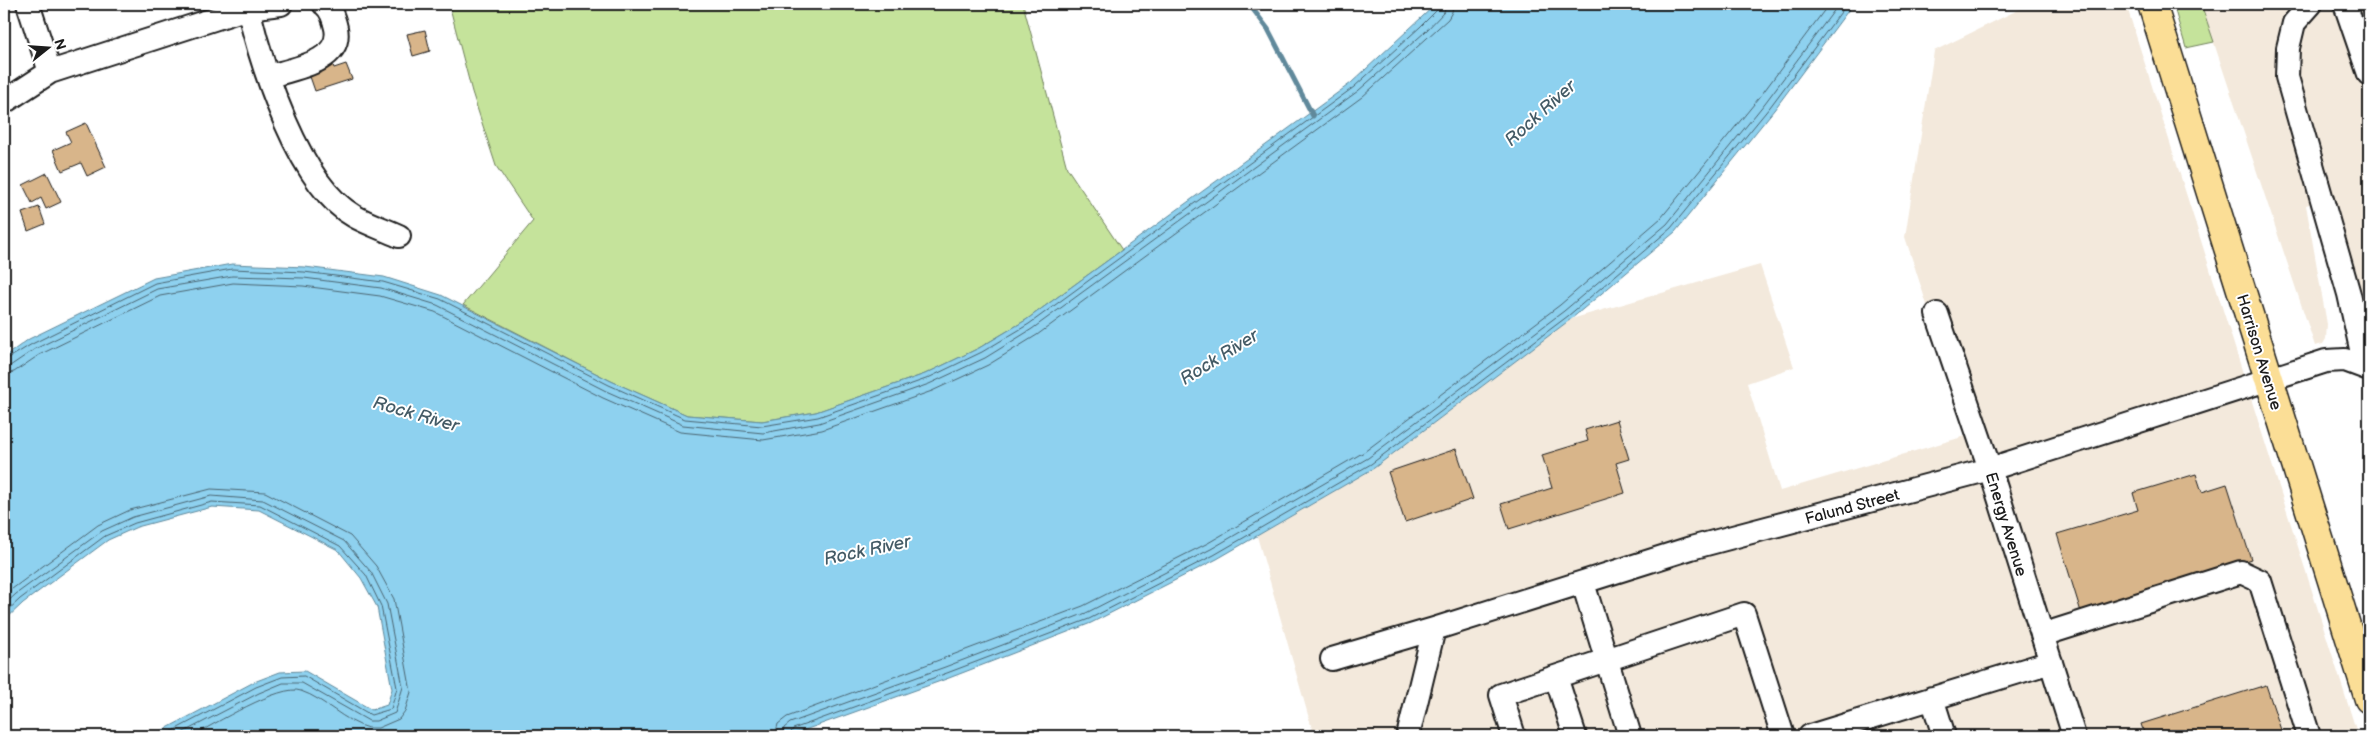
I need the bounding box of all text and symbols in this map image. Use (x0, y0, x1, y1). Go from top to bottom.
north arrow (22, 22, 72, 72)
text: N (50, 37, 70, 52)
water label: Rock River (1501, 75, 1581, 151)
street label: Harrison Avenue (2232, 292, 2285, 413)
water label: Rock River (1176, 324, 1263, 390)
water label: Rock River (371, 392, 463, 437)
street label: Energy Avenue (1981, 470, 2031, 579)
street label: Falund Street (1803, 486, 1902, 529)
water label: Rock River (822, 531, 914, 570)

